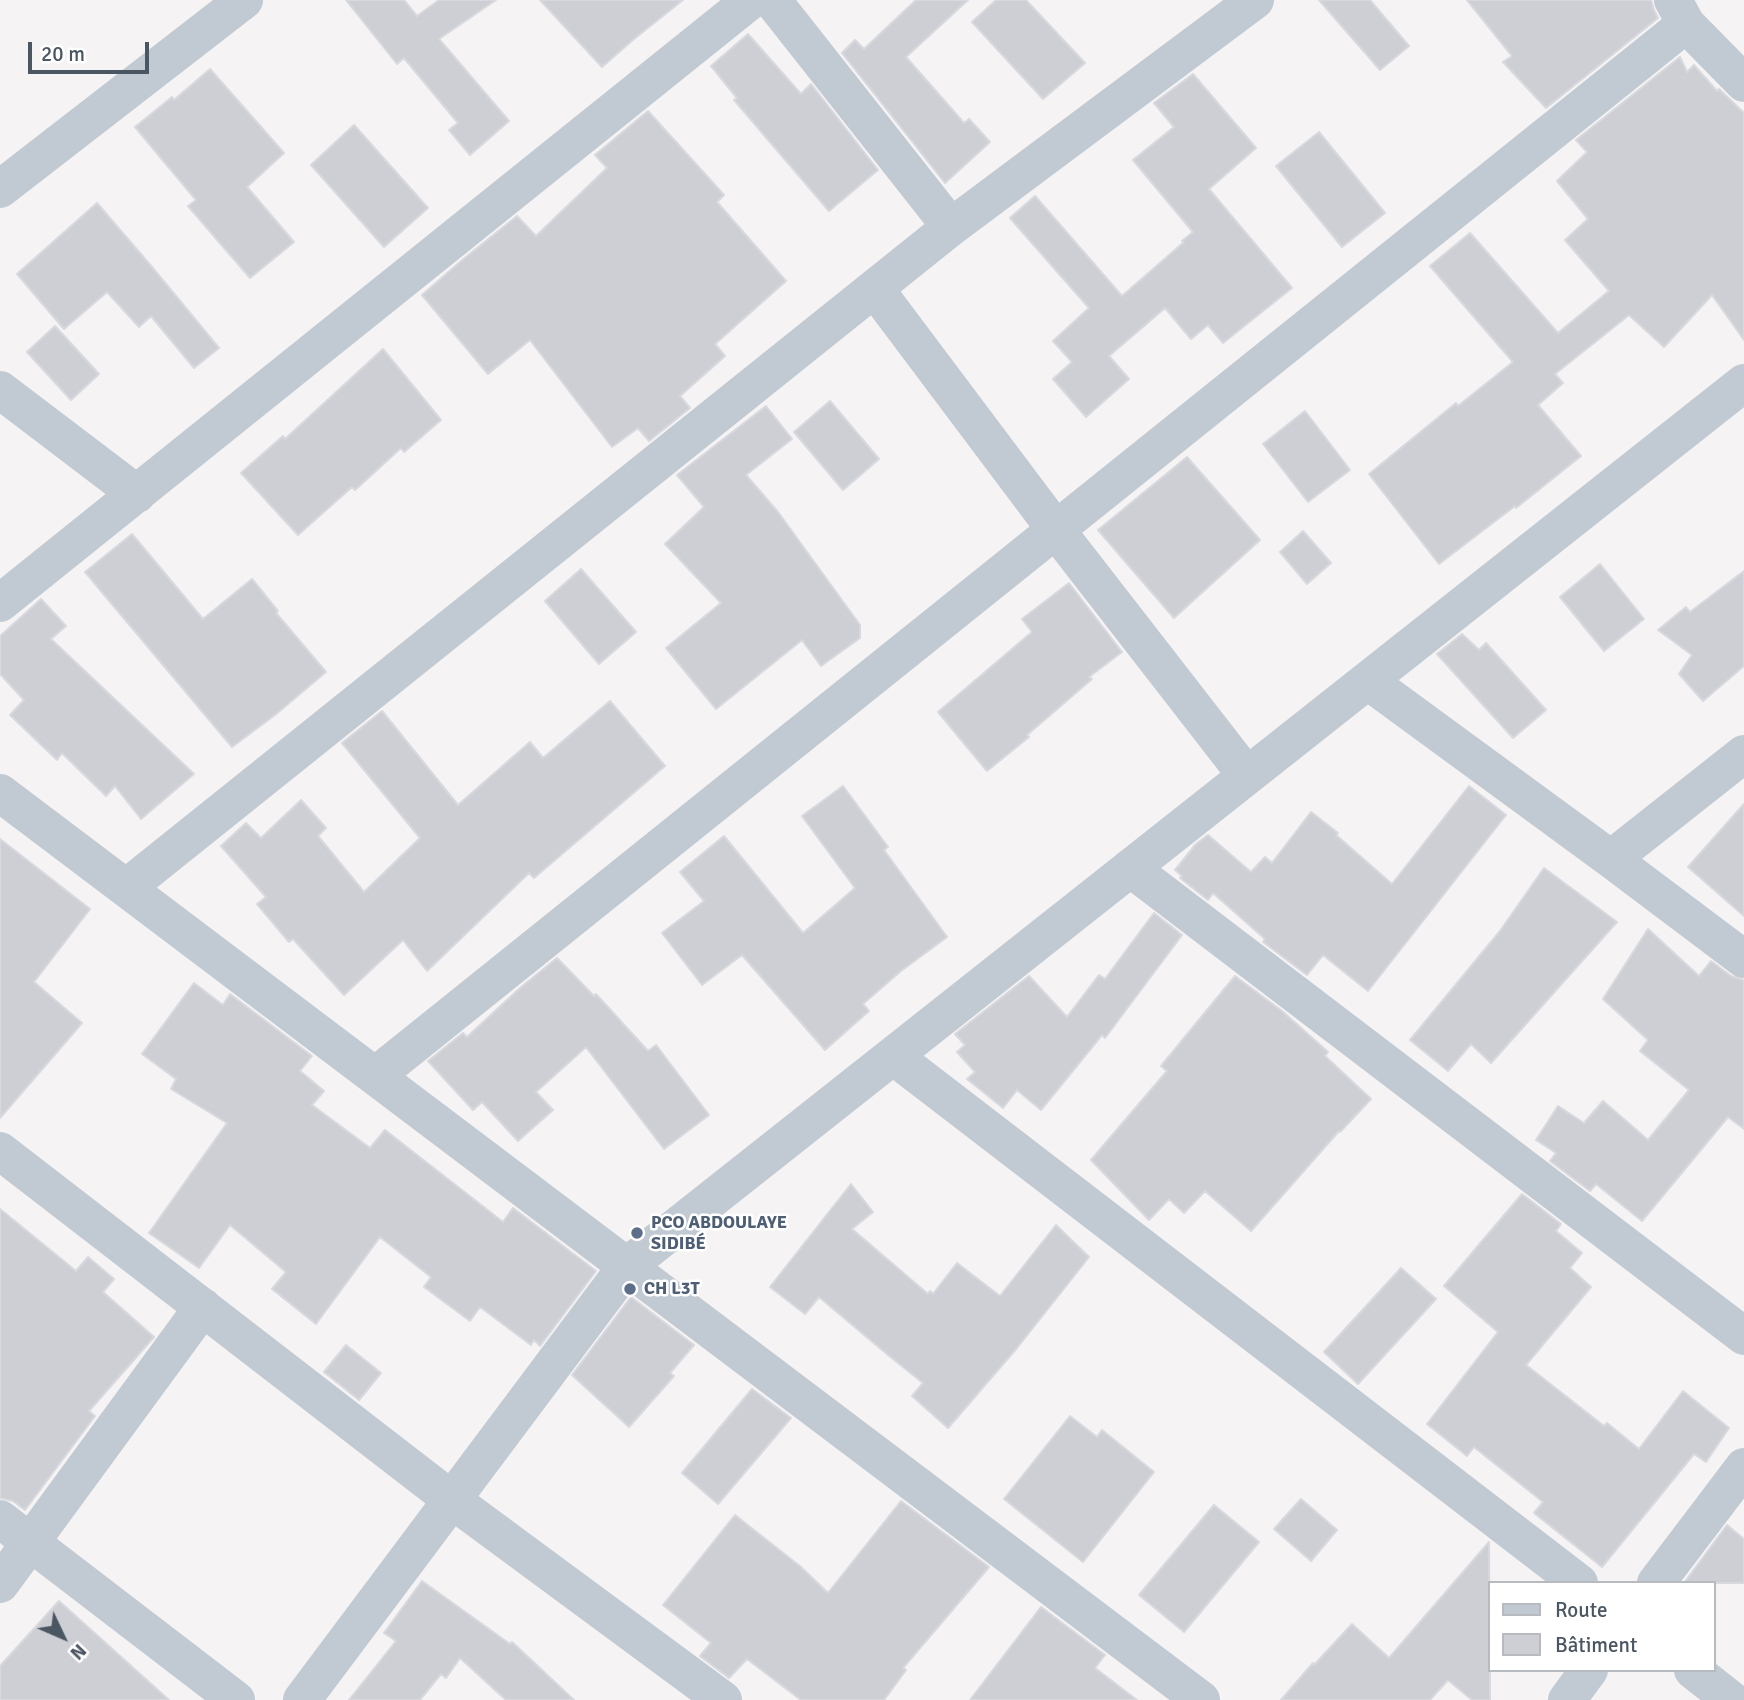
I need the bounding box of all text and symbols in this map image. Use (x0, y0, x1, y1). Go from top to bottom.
scale bar (32, 28, 152, 72)
text: 20 m (41, 41, 85, 67)
place label: PCO ABDOULAYE SIDIBÉ (651, 1212, 787, 1254)
marker: PCO ABDOULAYE SIDIBÉ (629, 1225, 645, 1241)
place label: CH L3T (644, 1278, 700, 1300)
marker: CH L3T (622, 1281, 638, 1297)
legend (1488, 1581, 1716, 1672)
text: Route (1555, 1597, 1607, 1623)
north arrow (28, 1602, 98, 1672)
text: Bâtiment (1555, 1632, 1637, 1658)
text: N (65, 1638, 91, 1665)

